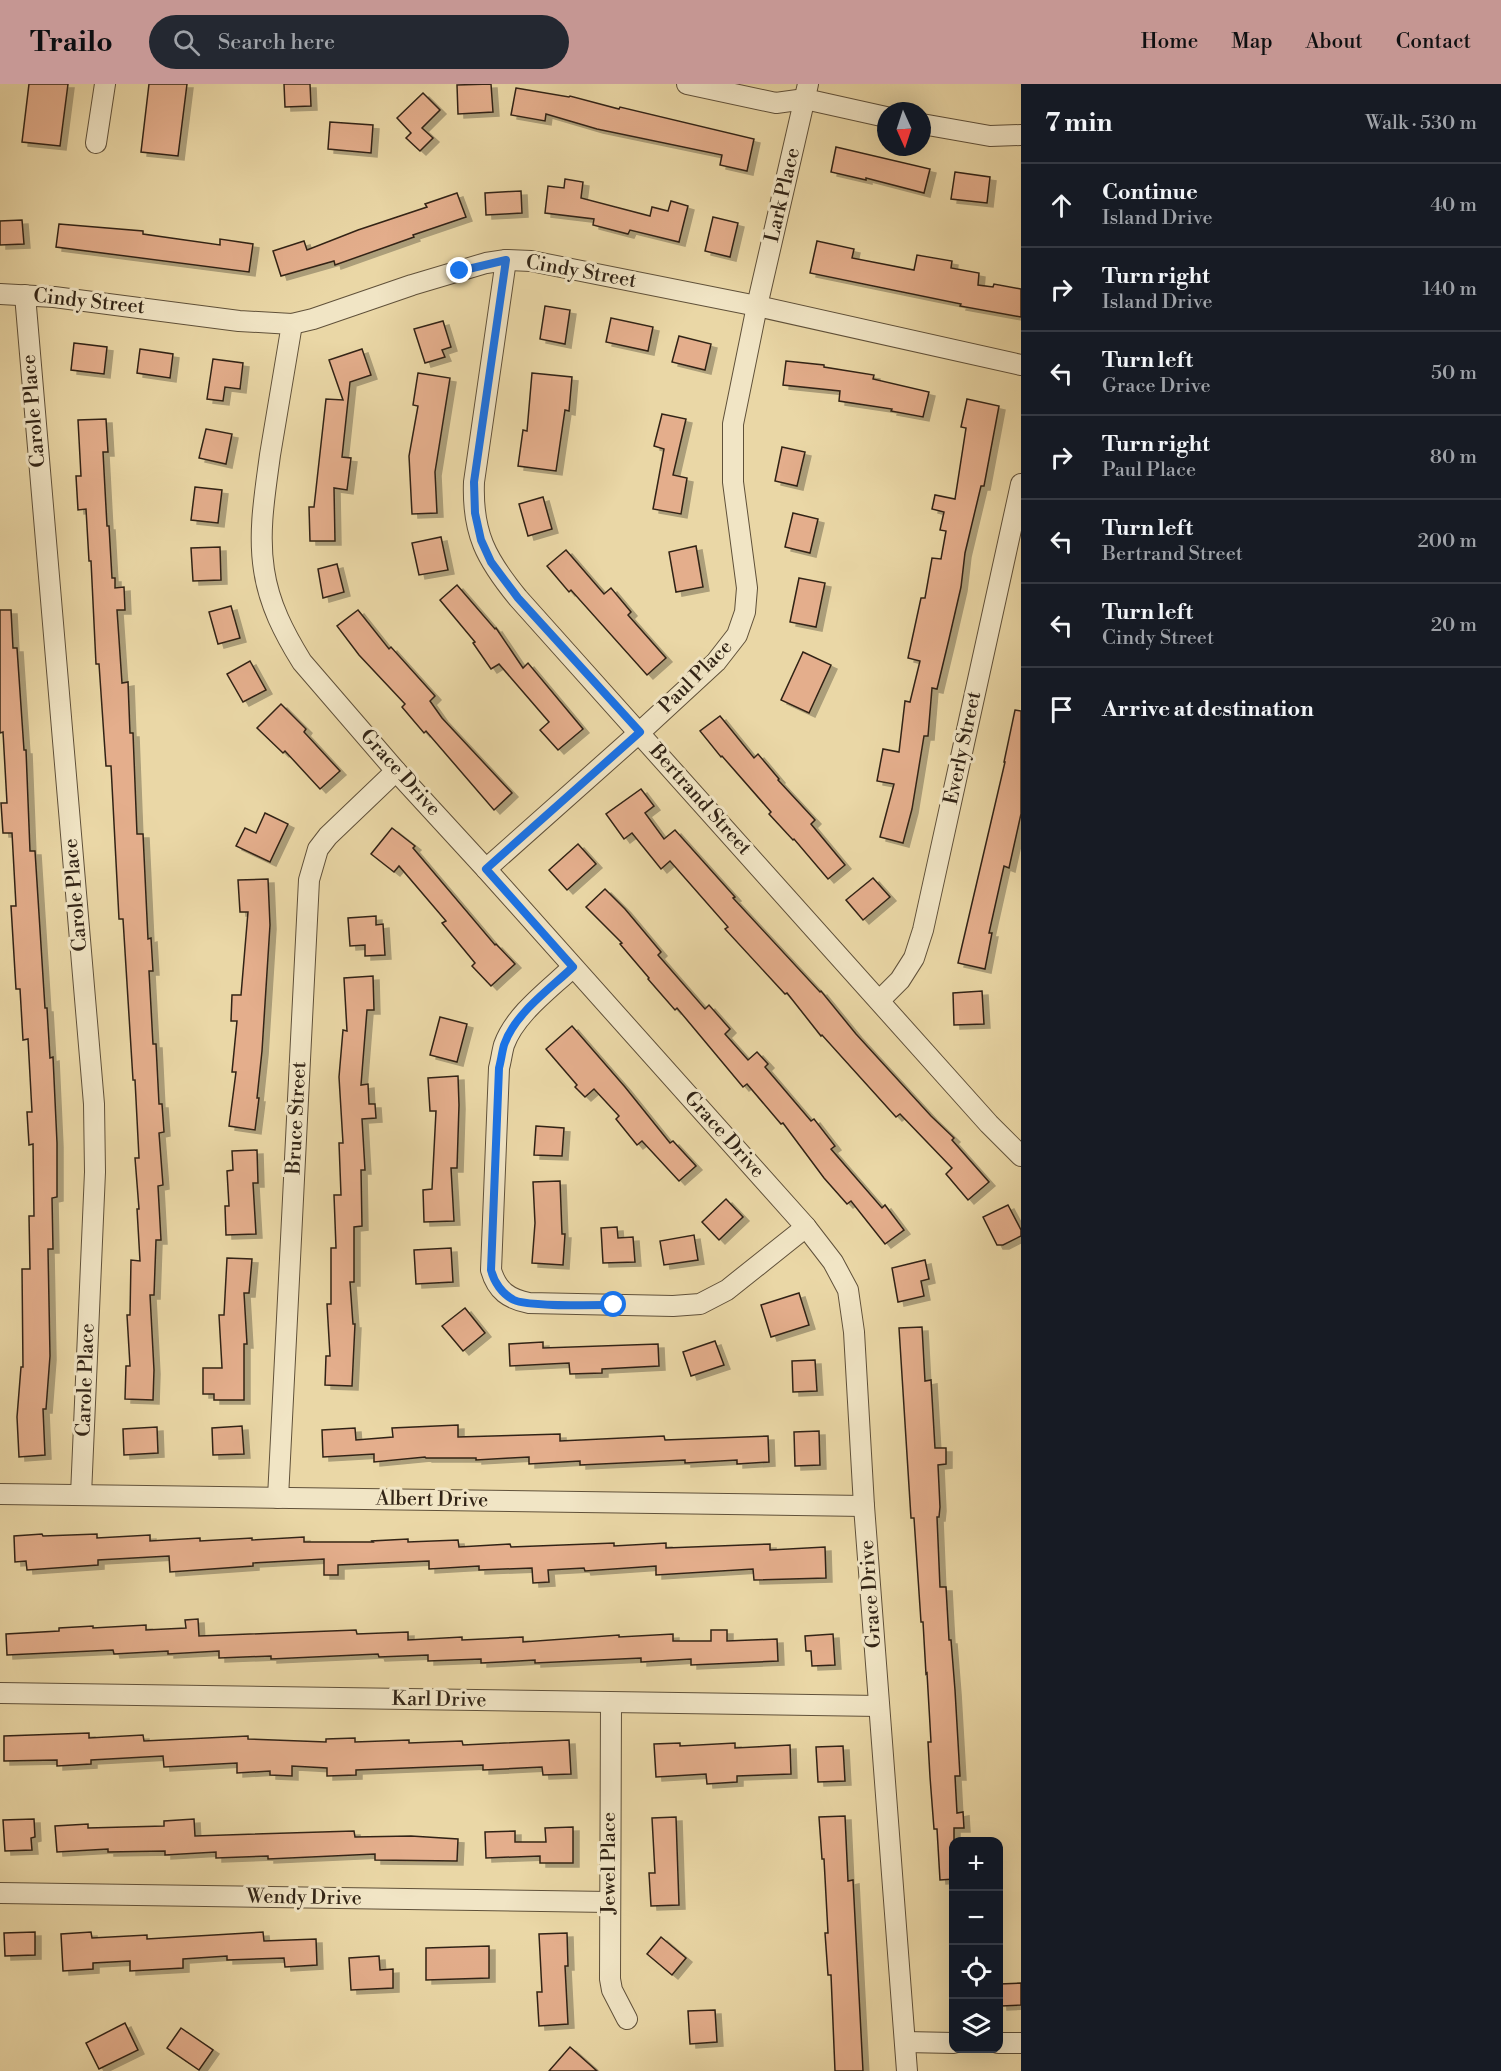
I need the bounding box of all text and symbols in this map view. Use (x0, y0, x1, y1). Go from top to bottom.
search box (149, 15, 569, 69)
text: Trailo (30, 25, 113, 60)
icon: search (170, 26, 203, 59)
text: Search here (218, 29, 335, 56)
text: Home (1141, 29, 1198, 55)
text: Map (1231, 29, 1273, 55)
text: About (1306, 29, 1363, 55)
text: Contact (1396, 29, 1471, 55)
north arrow (877, 102, 931, 156)
text: 7 min (1045, 107, 1112, 139)
text: Walk · 530 m (1365, 111, 1477, 136)
street label: Lark Place (760, 145, 806, 245)
text: Continue (1102, 179, 1198, 206)
icon: ahead (1045, 189, 1078, 222)
text: 40 m (1430, 193, 1477, 218)
text: Island Drive (1102, 206, 1213, 231)
street label: Cindy Street (524, 250, 638, 294)
route end (446, 257, 472, 283)
text: Turn right (1102, 263, 1210, 290)
icon: right (1045, 273, 1078, 306)
text: 140 m (1422, 277, 1477, 302)
street label: Cindy Street (32, 284, 146, 320)
text: Island Drive (1102, 290, 1213, 315)
text: Turn left (1102, 347, 1193, 374)
street label: Carole Place (17, 353, 51, 469)
icon: left (1045, 357, 1078, 390)
text: 50 m (1431, 361, 1477, 386)
text: Grace Drive (1102, 374, 1211, 399)
text: Turn right (1102, 431, 1210, 458)
icon: right (1045, 441, 1078, 474)
text: 80 m (1430, 445, 1477, 470)
text: Paul Place (1102, 458, 1196, 483)
text: Turn left (1102, 515, 1193, 542)
icon: left (1045, 525, 1078, 558)
text: 200 m (1417, 529, 1477, 554)
text: Bertrand Street (1102, 542, 1243, 567)
text: Turn left (1102, 599, 1193, 626)
icon: left (1045, 609, 1078, 642)
text: 20 m (1431, 613, 1477, 638)
text: Cindy Street (1102, 626, 1214, 651)
street label: Paul Place (654, 635, 738, 719)
street label: Everly Street (939, 689, 987, 807)
icon: arrive (1045, 693, 1078, 726)
text: Arrive at destination (1102, 696, 1314, 723)
street label: Grace Drive (354, 724, 446, 822)
street label: Bertrand Street (643, 739, 756, 861)
street label: Carole Place (59, 837, 93, 953)
street label: Bruce Street (281, 1061, 312, 1176)
street label: Grace Drive (678, 1086, 770, 1184)
route start (600, 1291, 626, 1317)
street label: Carole Place (72, 1323, 100, 1437)
street label: Albert Drive (375, 1487, 488, 1513)
street label: Grace Drive (855, 1539, 887, 1649)
street label: Karl Drive (391, 1687, 487, 1713)
street label: Jewel Place (597, 1812, 622, 1915)
map controls (949, 1837, 1003, 2053)
button: + (949, 1837, 1003, 1891)
street label: Wendy Drive (245, 1884, 362, 1912)
button: − (949, 1891, 1003, 1945)
button: locate (949, 1945, 1003, 1999)
button: layers (949, 1999, 1003, 2053)

